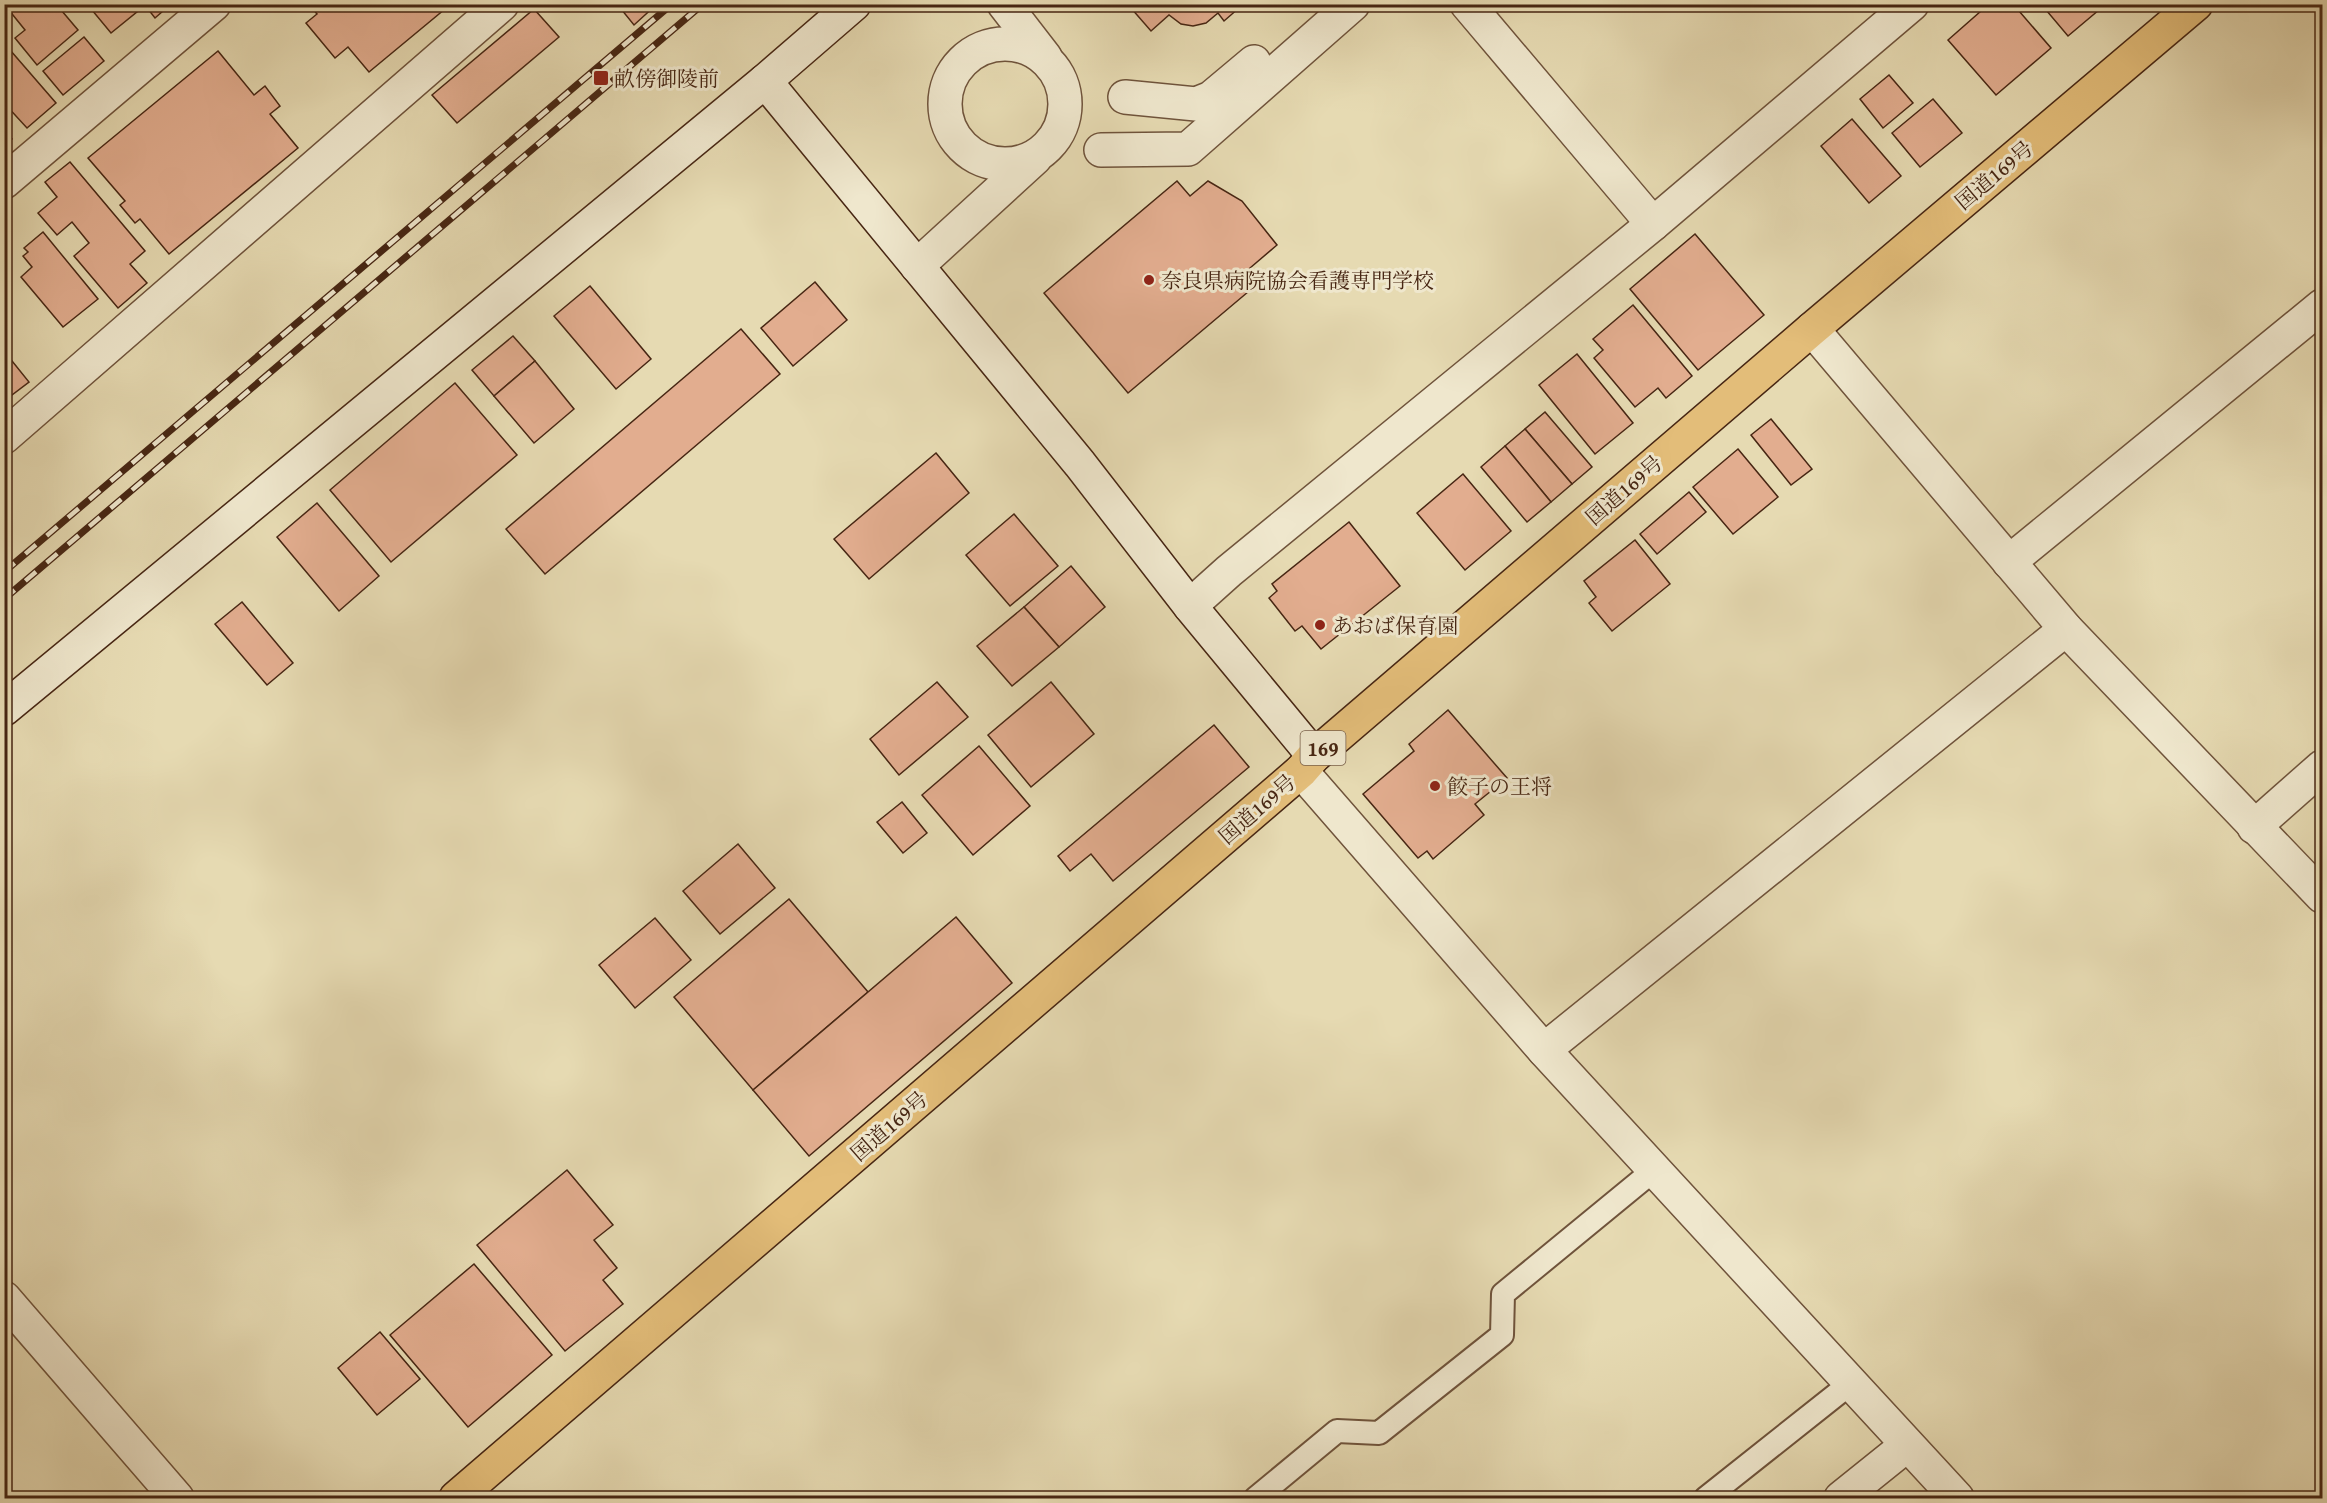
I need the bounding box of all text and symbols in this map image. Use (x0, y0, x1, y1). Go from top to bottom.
place label: 畝傍御陵前 (614, 63, 719, 94)
marker: 畝傍御陵前 (592, 69, 610, 87)
street label: 国道169号 (1948, 133, 2040, 217)
place label: 奈良県病院協会看護専門学校 (1161, 265, 1434, 296)
marker: 奈良県病院協会看護専門学校 (1142, 273, 1156, 287)
street label: 国道169号 (1579, 448, 1669, 532)
place label: あおば保育園 (1332, 610, 1458, 641)
marker: あおば保育園 (1313, 618, 1327, 632)
road number: 169 (1300, 731, 1346, 765)
street label: 国道169号 (1212, 767, 1302, 851)
place label: 餃子の王将 (1447, 771, 1552, 802)
marker: 餃子の王将 (1428, 779, 1442, 793)
street label: 国道169号 (844, 1084, 934, 1168)

